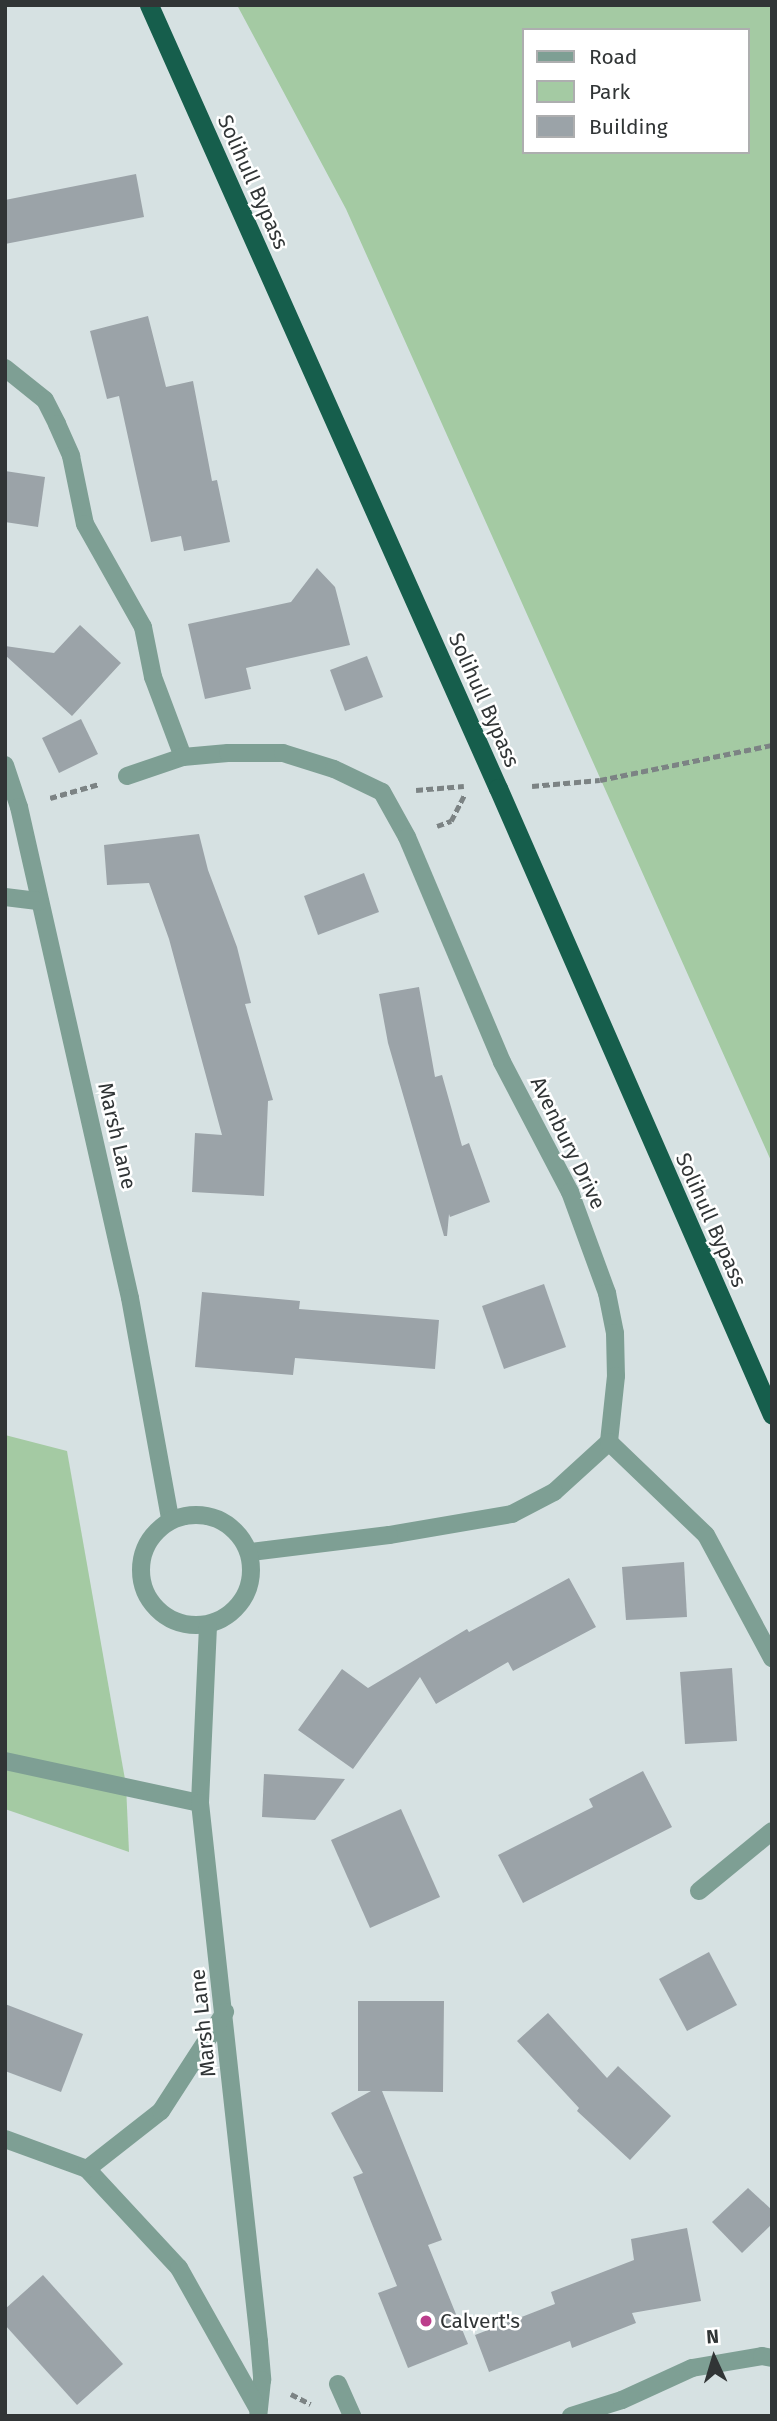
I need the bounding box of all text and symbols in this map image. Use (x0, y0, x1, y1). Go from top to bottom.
legend (522, 28, 749, 154)
text: Road (589, 44, 637, 70)
text: Park (589, 79, 630, 105)
street label: Solihull Bypass (212, 111, 294, 253)
text: Building (589, 114, 668, 140)
street label: Solihull Bypass (443, 629, 525, 771)
street label: Avenbury Drive (525, 1073, 611, 1213)
street label: Marsh Lane (93, 1080, 141, 1192)
street label: Solihull Bypass (670, 1149, 752, 1291)
street label: Marsh Lane (185, 1968, 221, 2078)
place label: Calvert's (440, 2308, 520, 2334)
marker: Calvert's (418, 2313, 434, 2329)
north arrow (679, 2323, 749, 2393)
text: N (705, 2325, 720, 2348)

